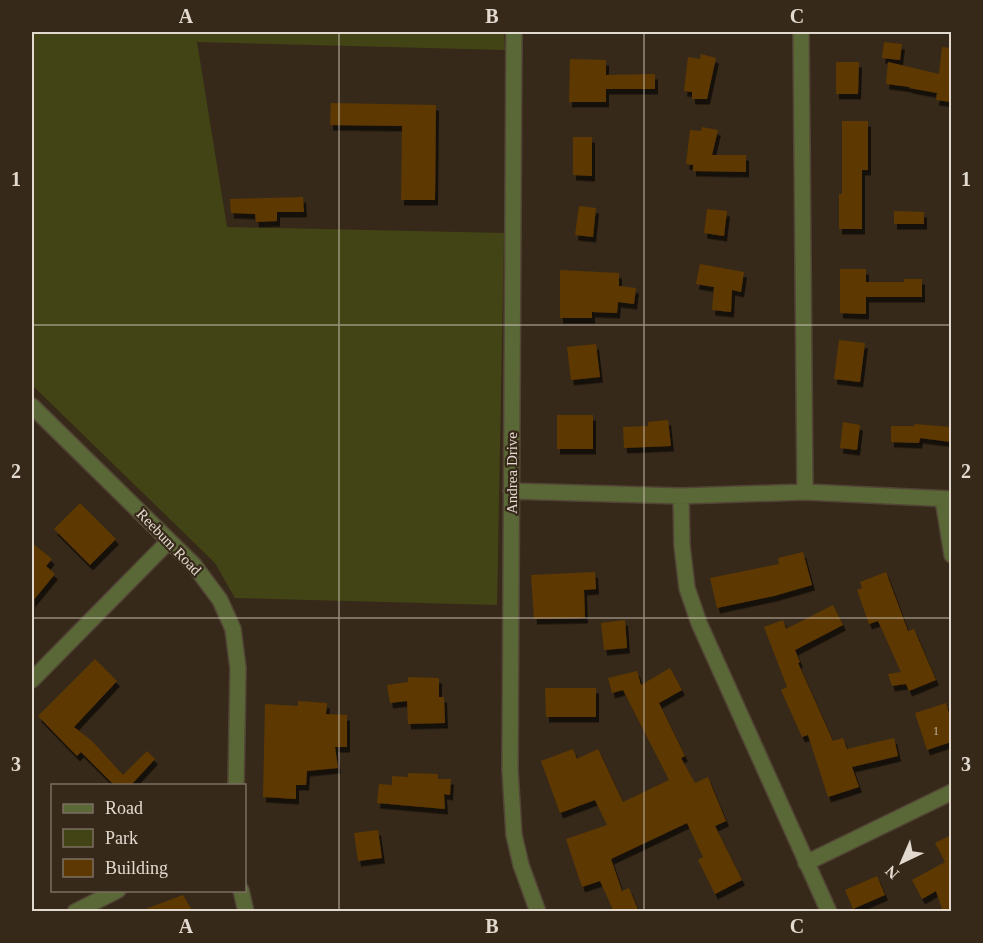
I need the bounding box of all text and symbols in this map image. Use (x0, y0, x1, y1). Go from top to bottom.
text: A (179, 5, 194, 27)
text: B (485, 5, 499, 27)
text: C (790, 5, 804, 27)
text: 1 (11, 168, 21, 190)
text: 1 (961, 168, 971, 190)
street label: Andrea Drive (504, 432, 520, 514)
text: 2 (11, 460, 21, 482)
text: 2 (961, 460, 971, 482)
street label: Reebum Road (134, 506, 205, 579)
house number: 1 (933, 724, 939, 738)
text: 3 (11, 753, 21, 775)
text: 3 (961, 753, 971, 775)
legend (51, 784, 246, 892)
text: Road (105, 798, 143, 818)
text: Park (105, 828, 138, 848)
north arrow (872, 832, 932, 892)
text: Building (105, 858, 168, 878)
text: N (882, 862, 902, 883)
text: A (179, 915, 194, 937)
text: B (485, 915, 499, 937)
text: C (790, 915, 804, 937)

